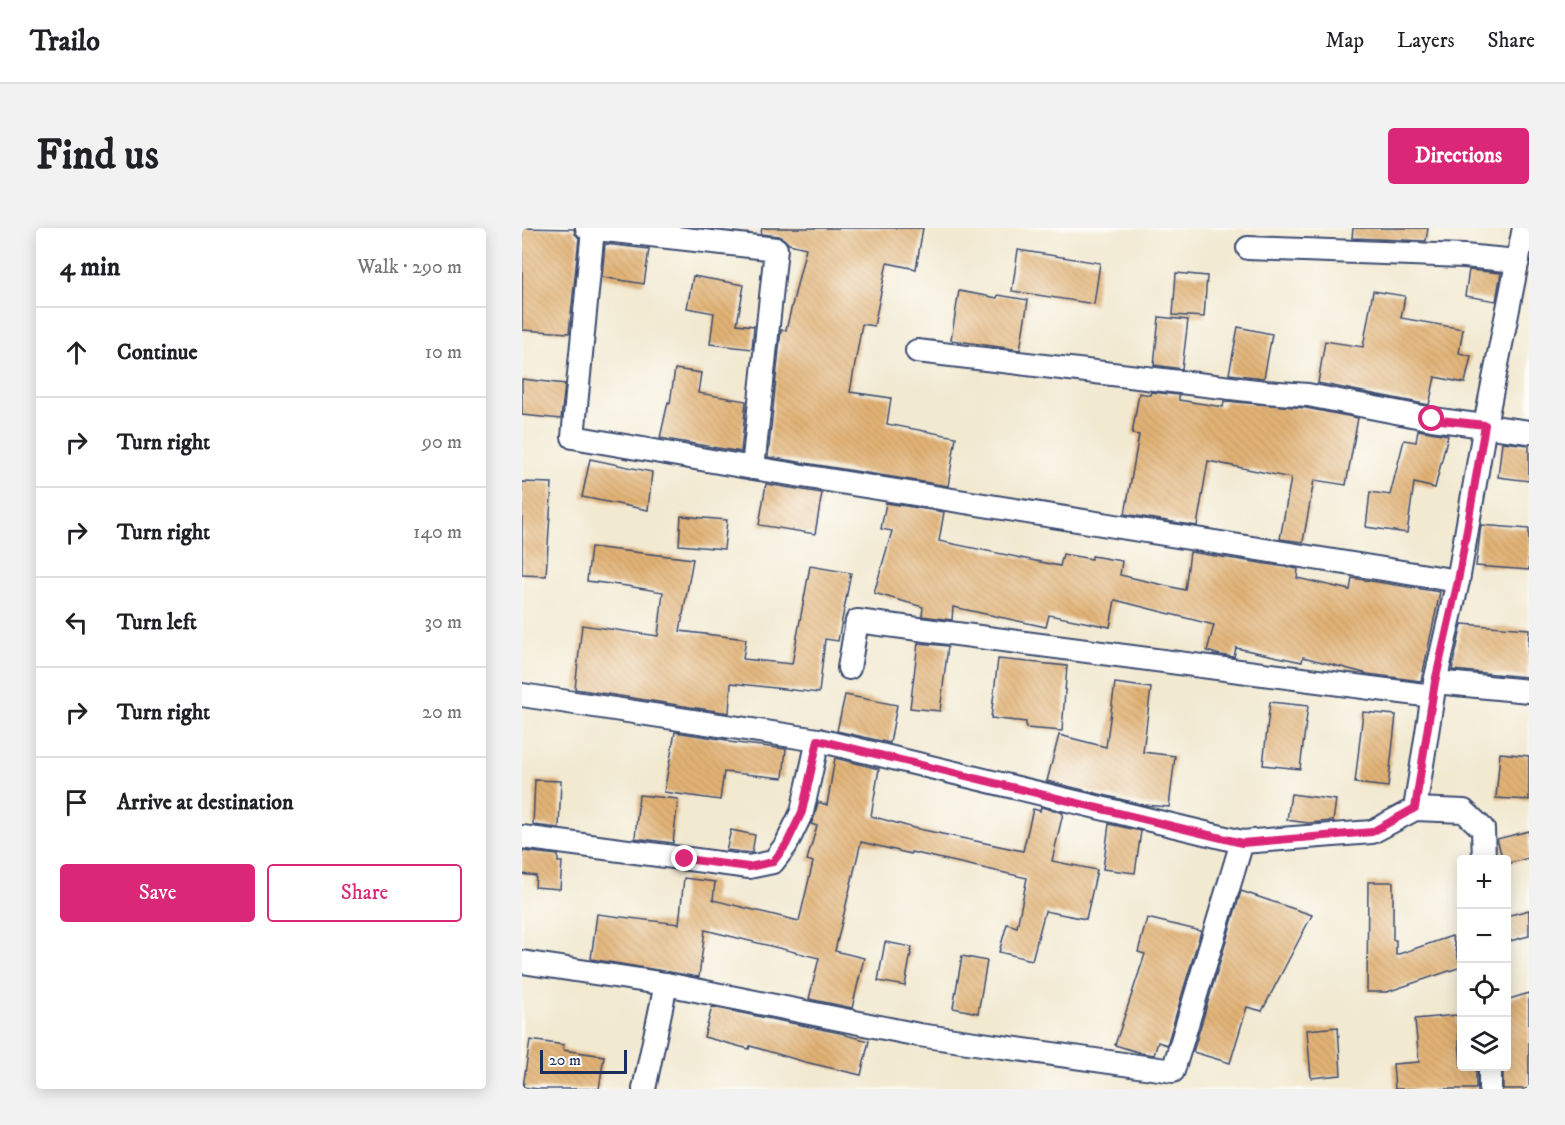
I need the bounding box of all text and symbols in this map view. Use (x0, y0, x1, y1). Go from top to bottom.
text: Trailo (30, 24, 100, 59)
text: Map (1325, 28, 1364, 54)
text: Layers (1397, 28, 1455, 54)
text: Share (1488, 28, 1535, 54)
button: Directions (1388, 128, 1529, 184)
text: Find us (36, 130, 159, 182)
text: 4 min (60, 251, 120, 284)
text: Walk · 290 m (357, 255, 462, 280)
icon: ahead (60, 336, 93, 369)
text: Continue (117, 339, 198, 366)
text: 10 m (425, 340, 462, 365)
route start (1418, 405, 1444, 431)
icon: right (60, 426, 93, 459)
text: Turn right (117, 429, 210, 456)
text: 90 m (422, 430, 462, 455)
icon: right (60, 516, 93, 549)
text: Turn right (117, 519, 210, 546)
text: 140 m (413, 520, 462, 545)
icon: left (60, 606, 93, 639)
text: Turn left (117, 609, 197, 636)
text: 30 m (424, 610, 462, 635)
icon: right (60, 696, 93, 729)
text: Turn right (117, 699, 210, 726)
text: 20 m (422, 700, 462, 725)
icon: arrive (60, 786, 93, 819)
text: Arrive at destination (117, 789, 294, 816)
route end (671, 845, 697, 871)
map controls (1457, 855, 1511, 1071)
button: + (1457, 855, 1511, 909)
button: Save (60, 864, 255, 922)
button: Share (267, 864, 462, 922)
button: − (1457, 909, 1511, 963)
button: locate (1457, 963, 1511, 1017)
button: layers (1457, 1017, 1511, 1071)
scale bar (540, 1047, 627, 1074)
text: 20 m (549, 1050, 581, 1070)

